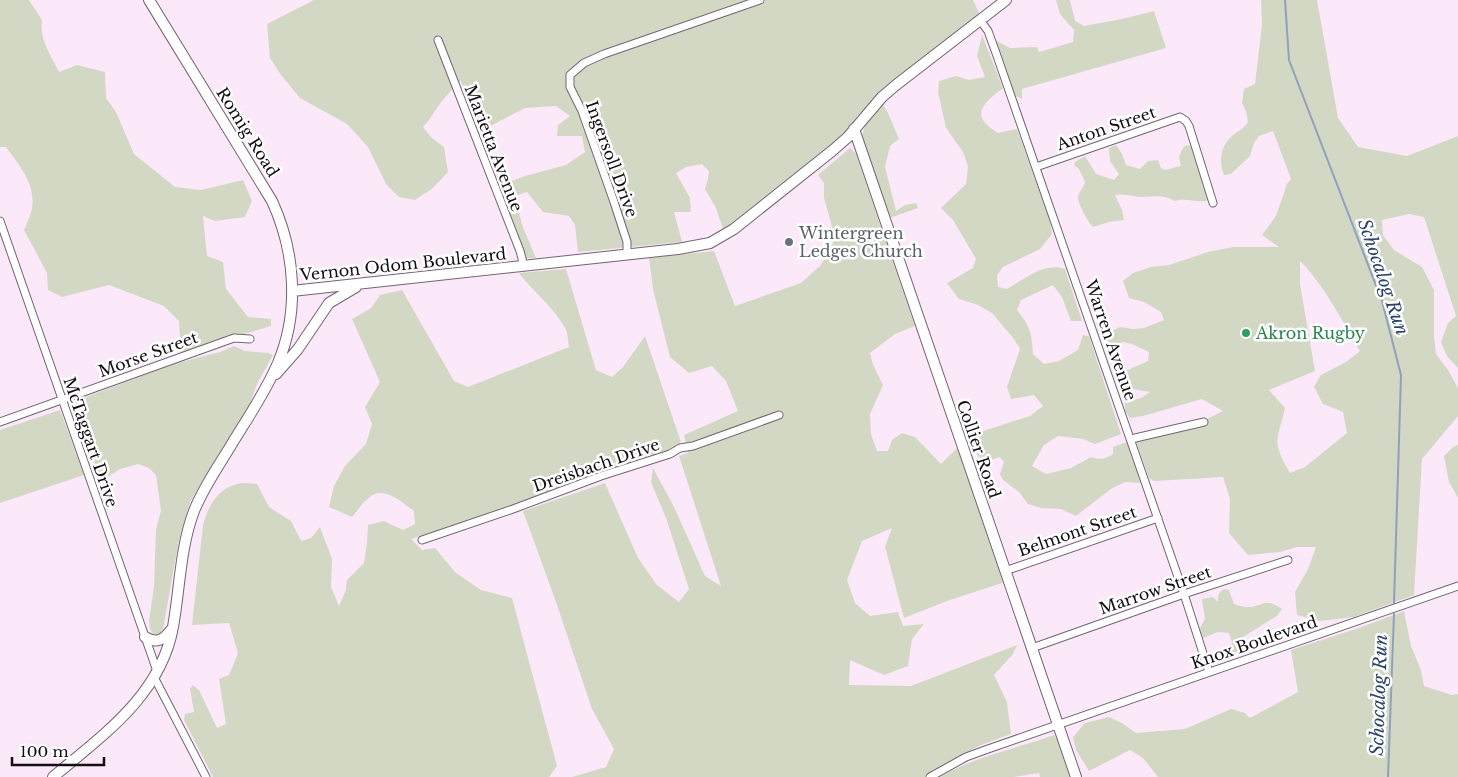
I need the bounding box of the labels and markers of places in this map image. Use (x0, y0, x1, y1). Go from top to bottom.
place label: Wintergreen Ledges Church (798, 223, 923, 261)
marker: Wintergreen Ledges Church (783, 236, 795, 248)
place label: Akron Rugby (1255, 323, 1366, 343)
marker: Akron Rugby (1240, 327, 1252, 339)

